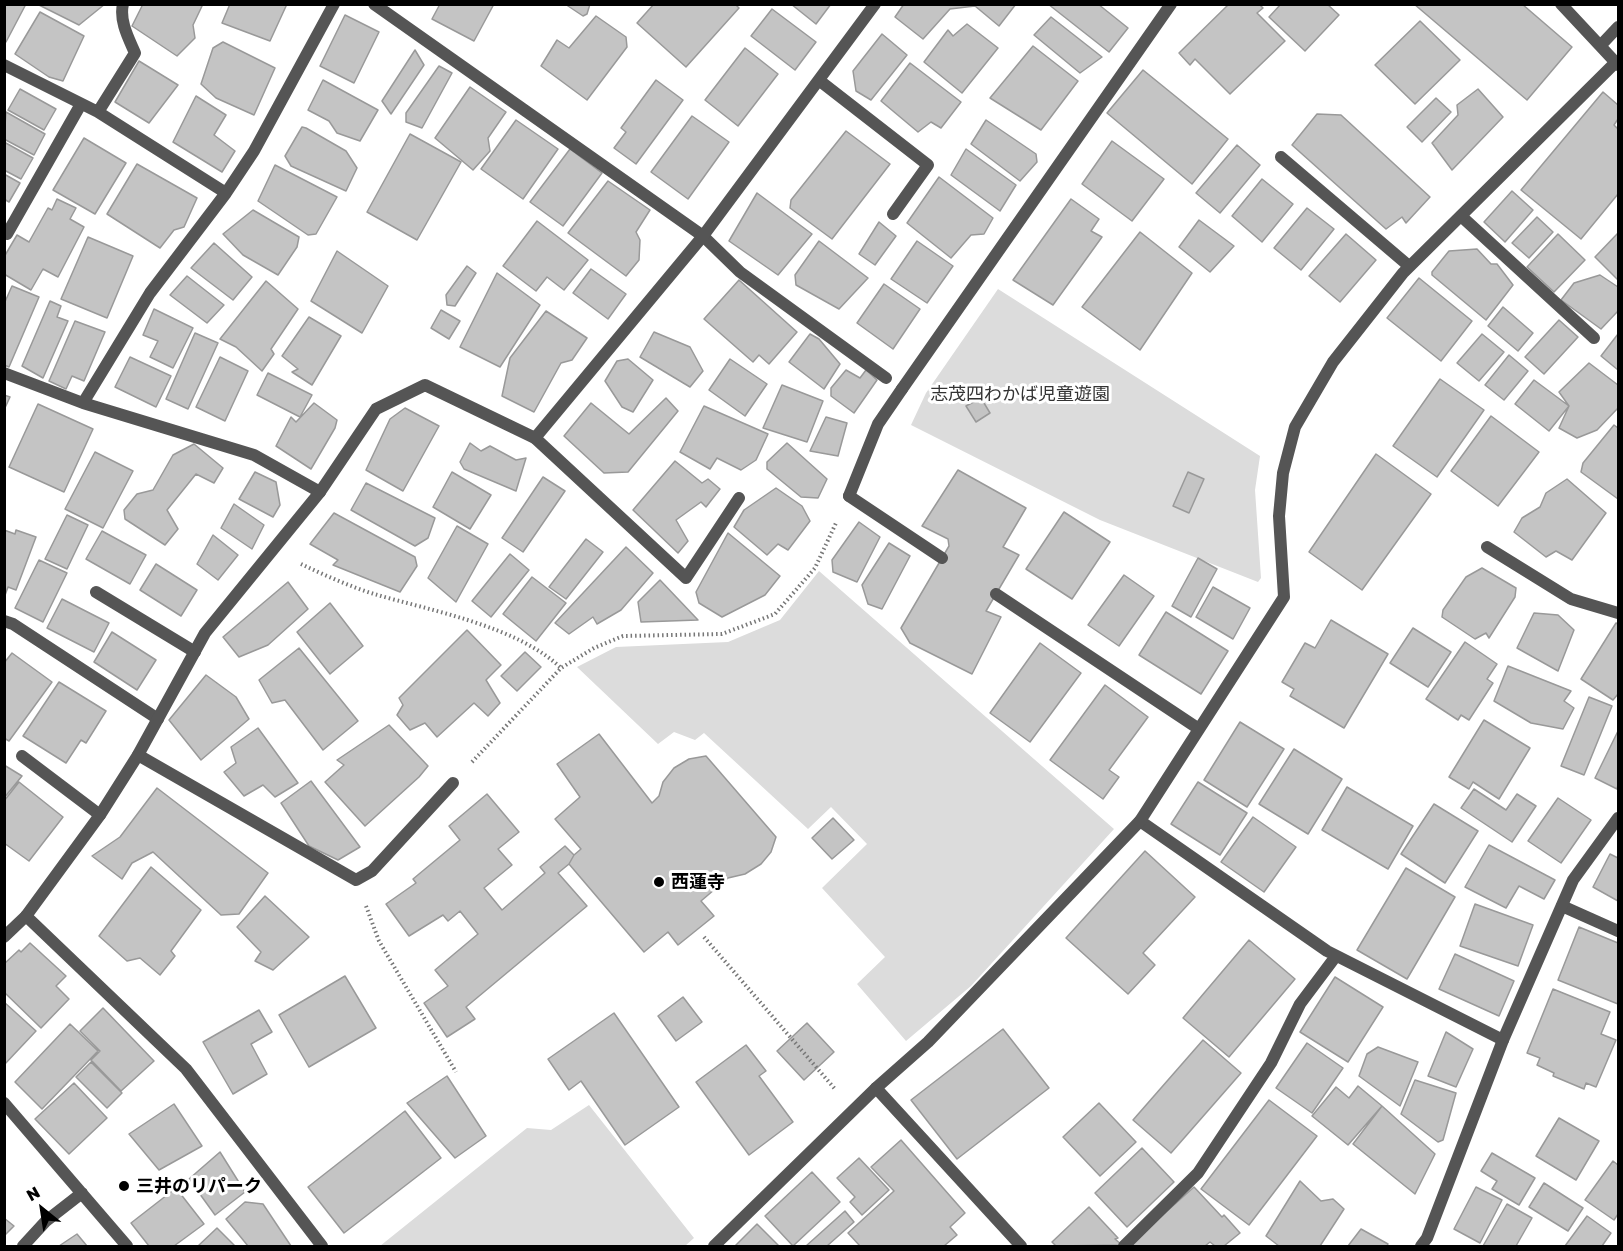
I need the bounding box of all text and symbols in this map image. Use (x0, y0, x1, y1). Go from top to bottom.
park label: 志茂四わかば児童遊園 (930, 383, 1110, 405)
place label: 西蓮寺 (671, 871, 725, 893)
marker: 西蓮寺 (652, 875, 666, 889)
place label: 三井のリパーク (136, 1175, 262, 1197)
north arrow (12, 1179, 72, 1239)
marker: 三井のリパーク (117, 1179, 131, 1193)
text: N (23, 1182, 43, 1205)

